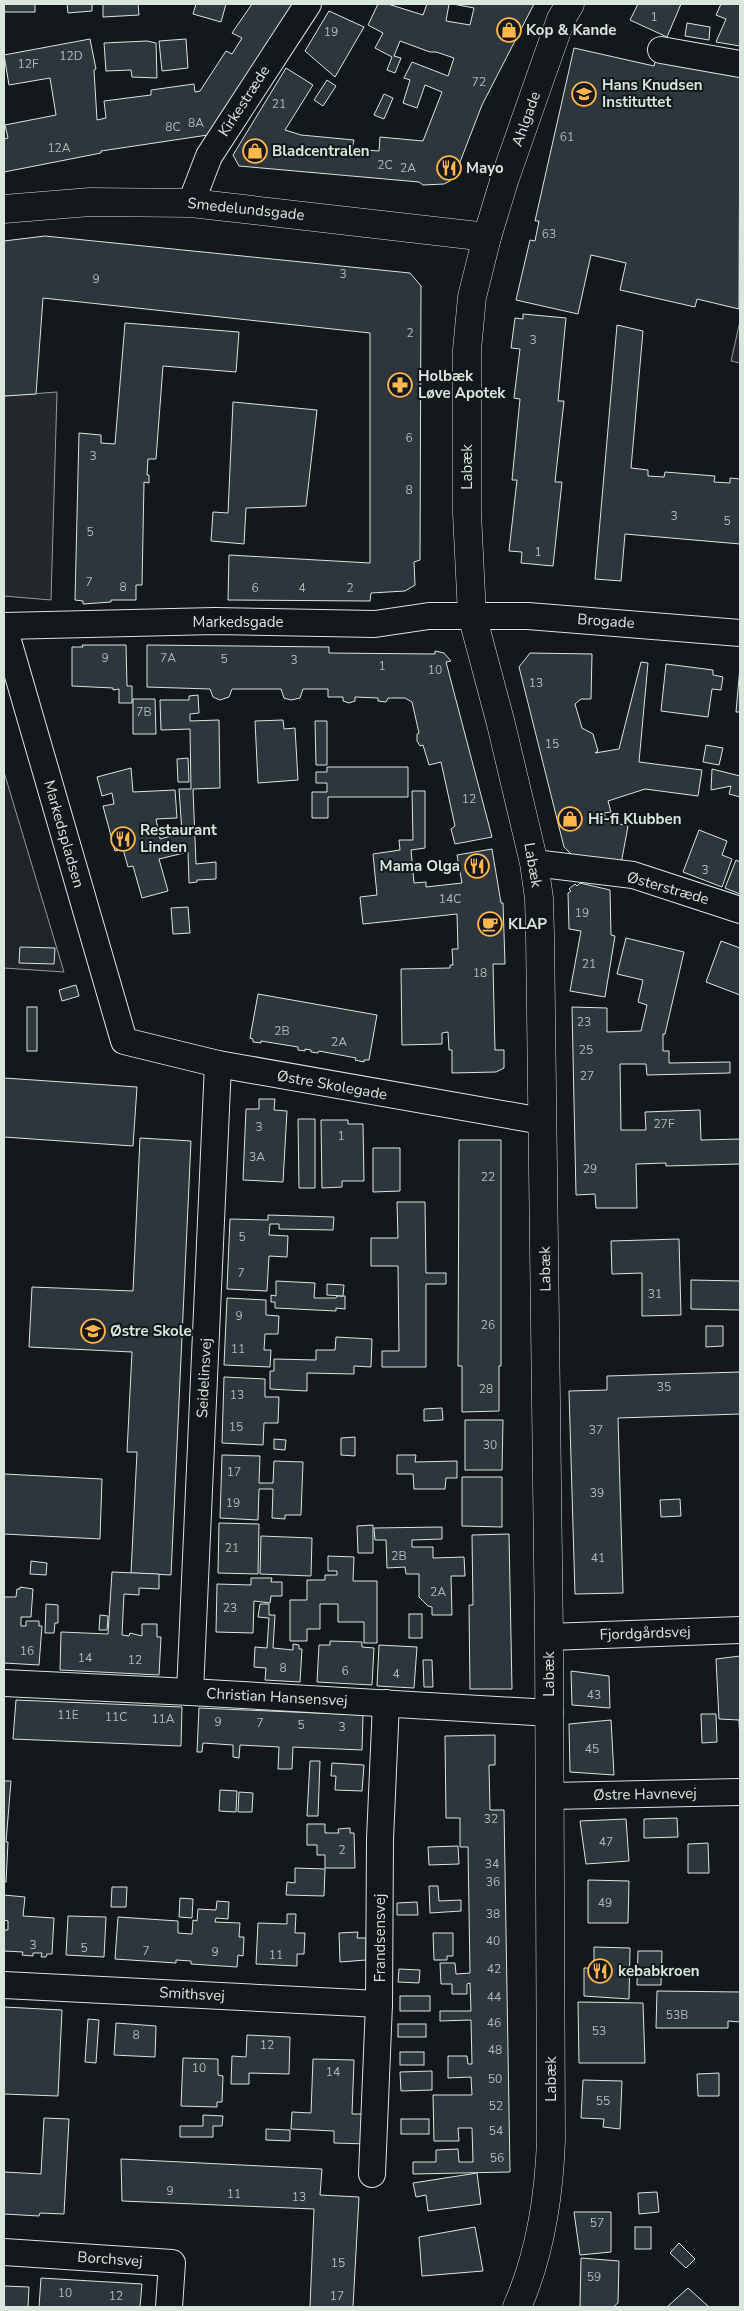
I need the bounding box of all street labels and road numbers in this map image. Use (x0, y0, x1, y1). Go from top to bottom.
street label: Kirkestræde (214, 62, 274, 140)
street label: Ahlgade (507, 89, 545, 149)
street label: Smedelundsgade (186, 193, 306, 225)
street label: Labæk (457, 444, 477, 490)
street label: Brogade (577, 609, 635, 633)
street label: Markedsgade (193, 612, 283, 632)
street label: Markedspladsen (39, 778, 89, 890)
street label: Labæk (519, 841, 547, 890)
street label: Østerstræde (625, 867, 711, 909)
street label: Østre Skolegade (275, 1065, 389, 1105)
street label: Labæk (535, 1246, 555, 1292)
street label: Seidelinsvej (192, 1338, 216, 1418)
street label: Fjordgårdsvej (599, 1621, 691, 1645)
street label: Labæk (539, 1651, 559, 1697)
street label: Christian Hansensvej (206, 1683, 348, 1711)
street label: Østre Havnevej (593, 1783, 697, 1805)
street label: Frandsensvej (370, 1894, 390, 1982)
street label: Smithsvej (159, 1982, 225, 2006)
street label: Labæk (541, 2056, 561, 2102)
street label: Borchsvej (77, 2247, 143, 2271)

